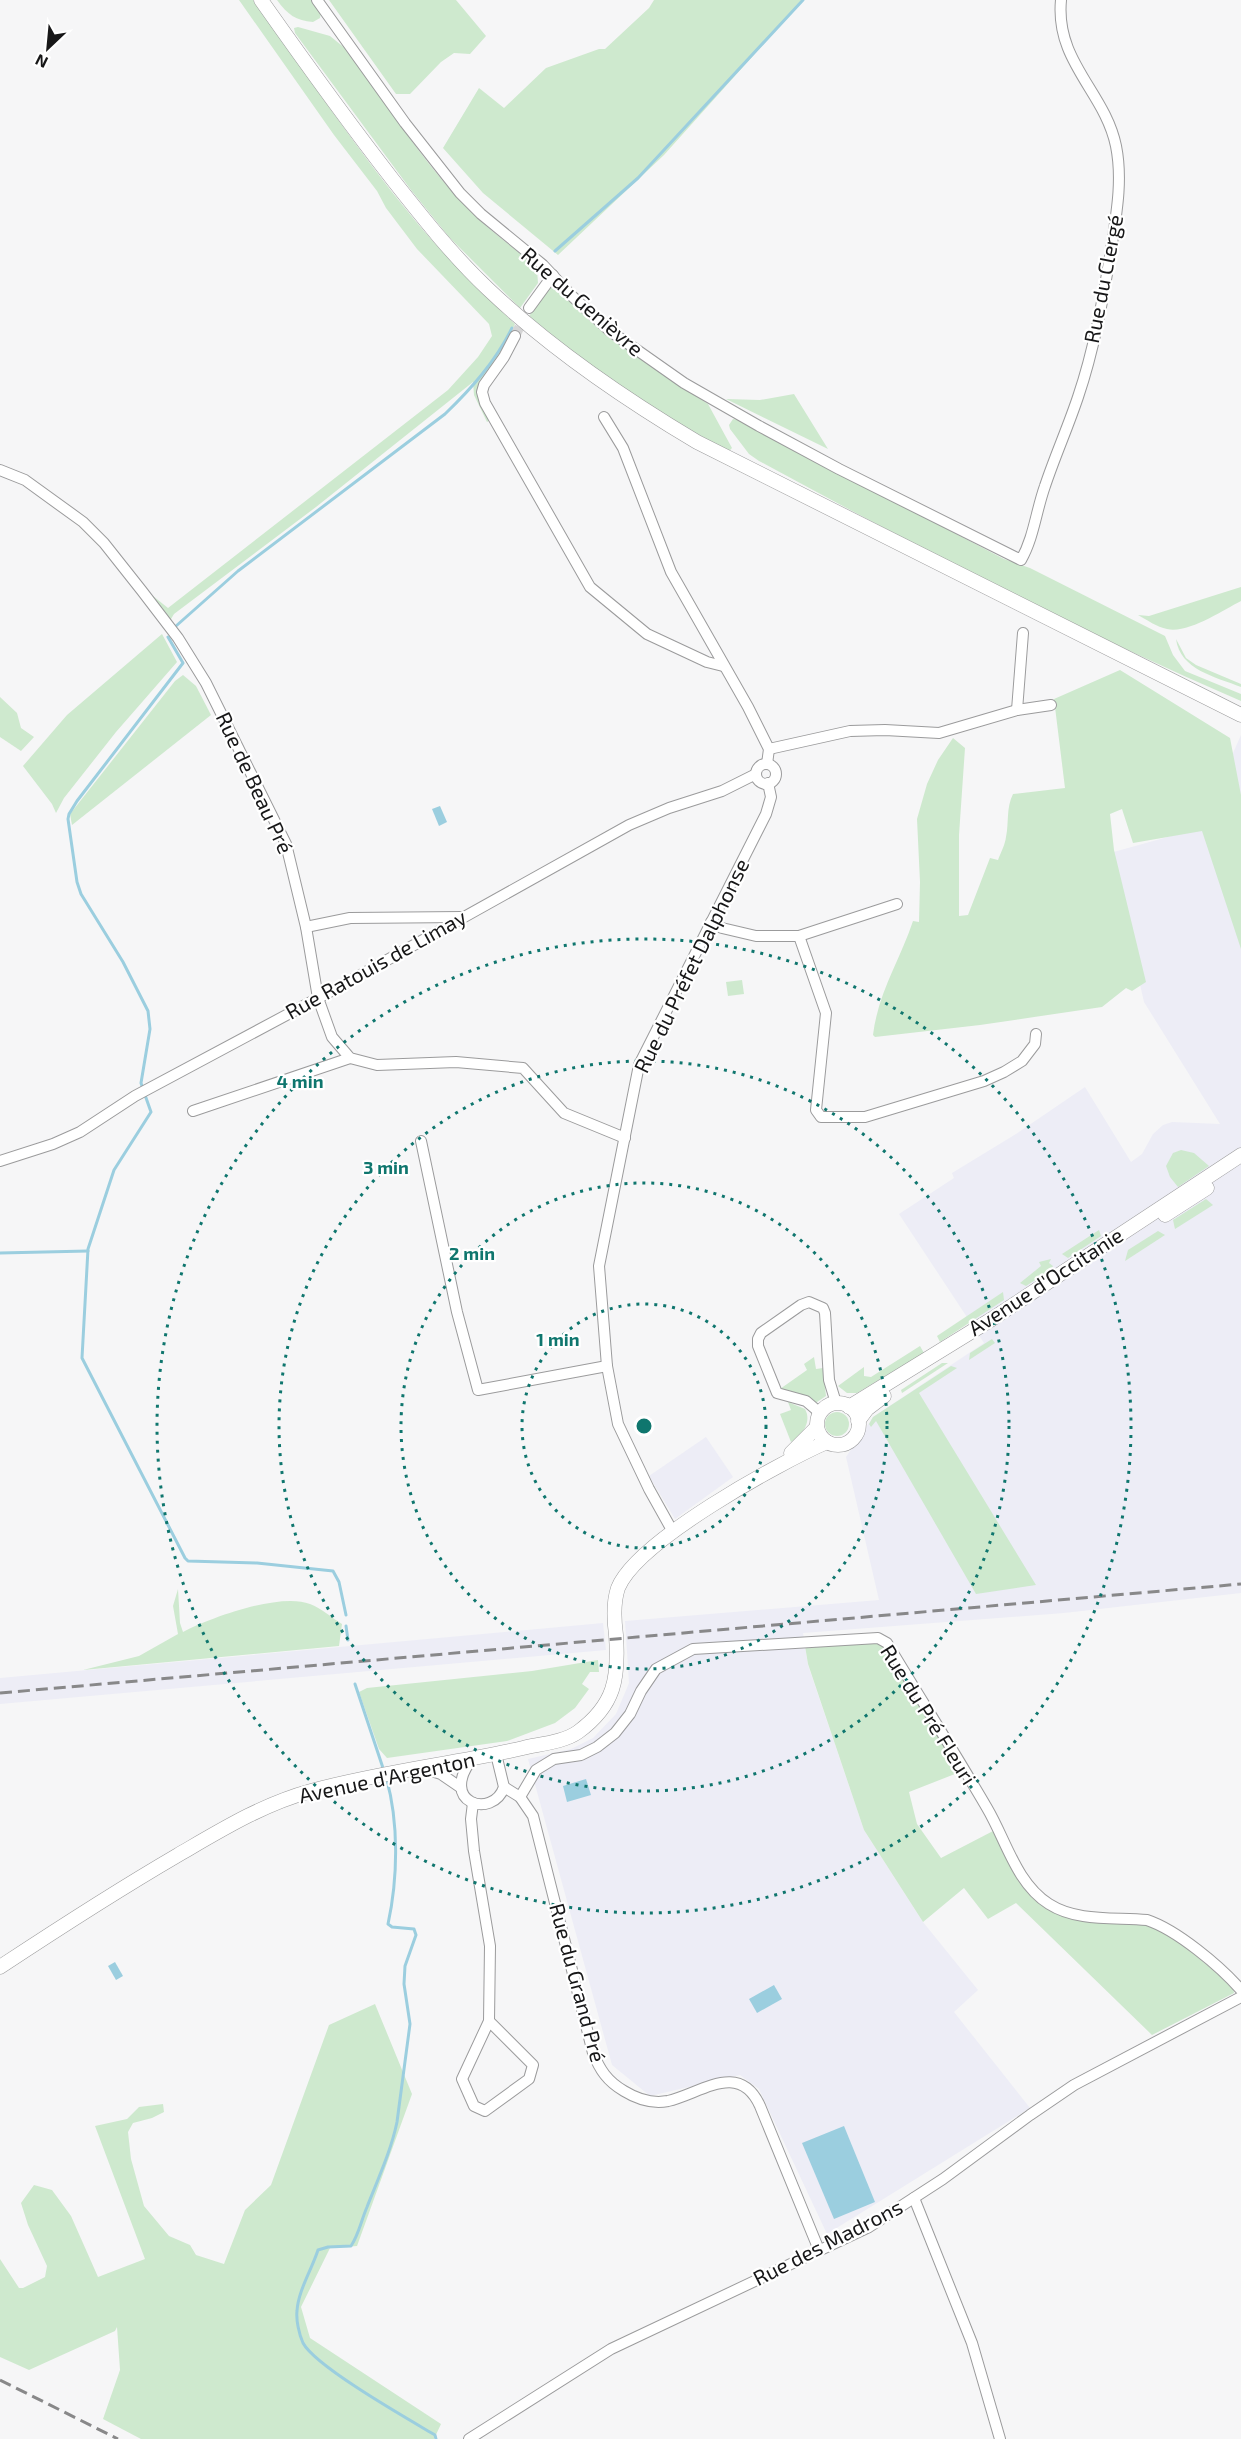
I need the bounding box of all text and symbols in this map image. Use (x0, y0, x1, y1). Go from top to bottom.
north arrow (18, 18, 78, 78)
text: N (32, 51, 51, 73)
street label: Rue du Clergé (1078, 212, 1127, 345)
street label: Rue du Genièvre (517, 241, 649, 361)
street label: Rue de Beau Pré (212, 708, 299, 857)
street label: Rue du Préfet Dalphonse (628, 854, 753, 1077)
street label: Rue Ratouis de Limay (280, 904, 470, 1024)
text: 4 min (277, 1070, 324, 1092)
text: 3 min (363, 1156, 409, 1178)
street label: Avenue d'Occitanie (963, 1221, 1127, 1340)
text: 2 min (449, 1242, 495, 1264)
text: 1 min (536, 1328, 580, 1350)
centre of rings (634, 1416, 654, 1436)
street label: Rue du Pré Fleuri (876, 1640, 982, 1789)
street label: Avenue d'Argenton (296, 1746, 477, 1807)
street label: Rue du Grand Pré (545, 1900, 612, 2065)
street label: Rue des Madrons (748, 2193, 906, 2290)

